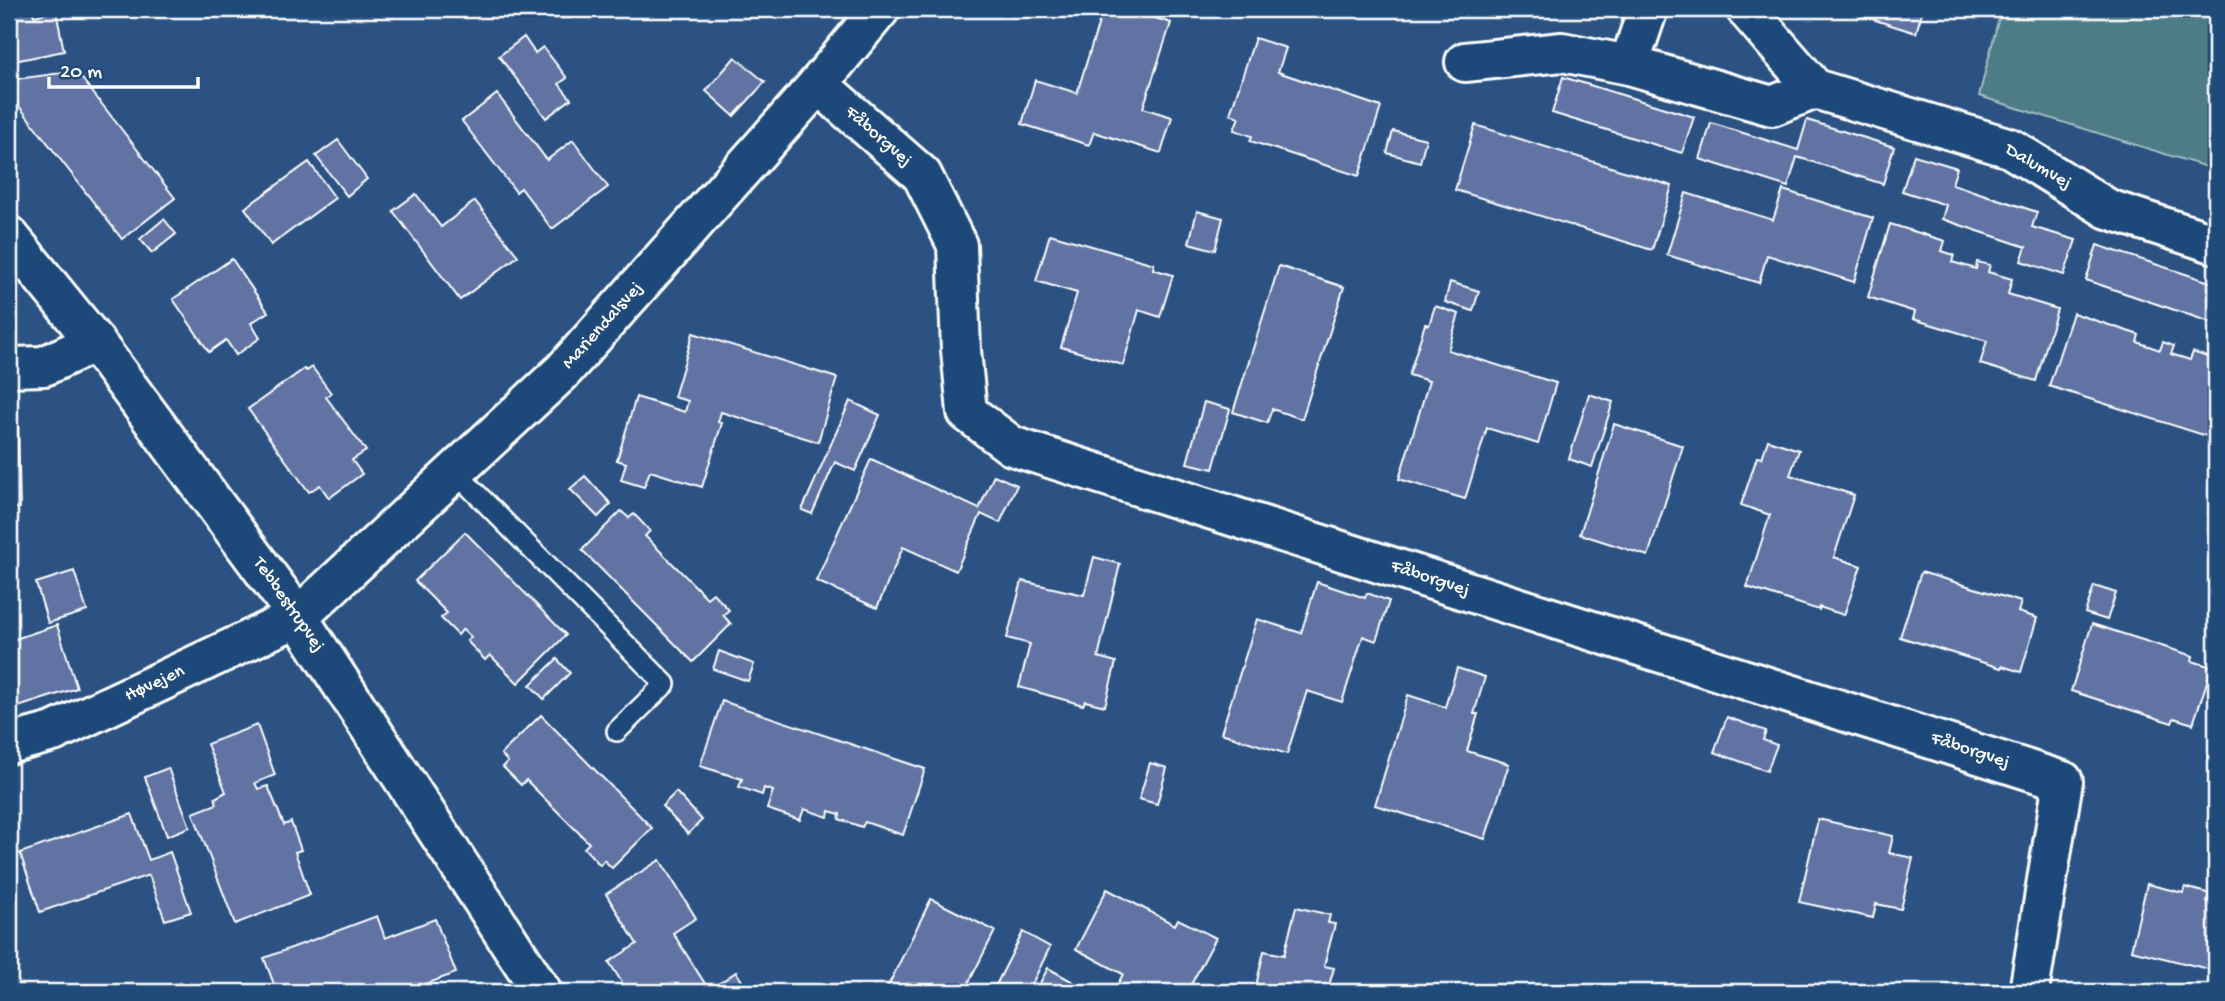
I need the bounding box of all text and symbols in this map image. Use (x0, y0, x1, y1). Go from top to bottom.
scale bar (49, 46, 198, 90)
text: 20 m (60, 61, 102, 86)
street label: Fåborgvej (839, 101, 916, 172)
street label: Dalumvej (1999, 138, 2075, 195)
street label: Mariendalsvej (558, 277, 648, 375)
street label: Tebbestrupvej (246, 552, 329, 657)
street label: Fåborgvej (1387, 555, 1472, 603)
street label: Høvejen (121, 660, 189, 708)
street label: Fåborgvej (1927, 727, 2012, 775)

